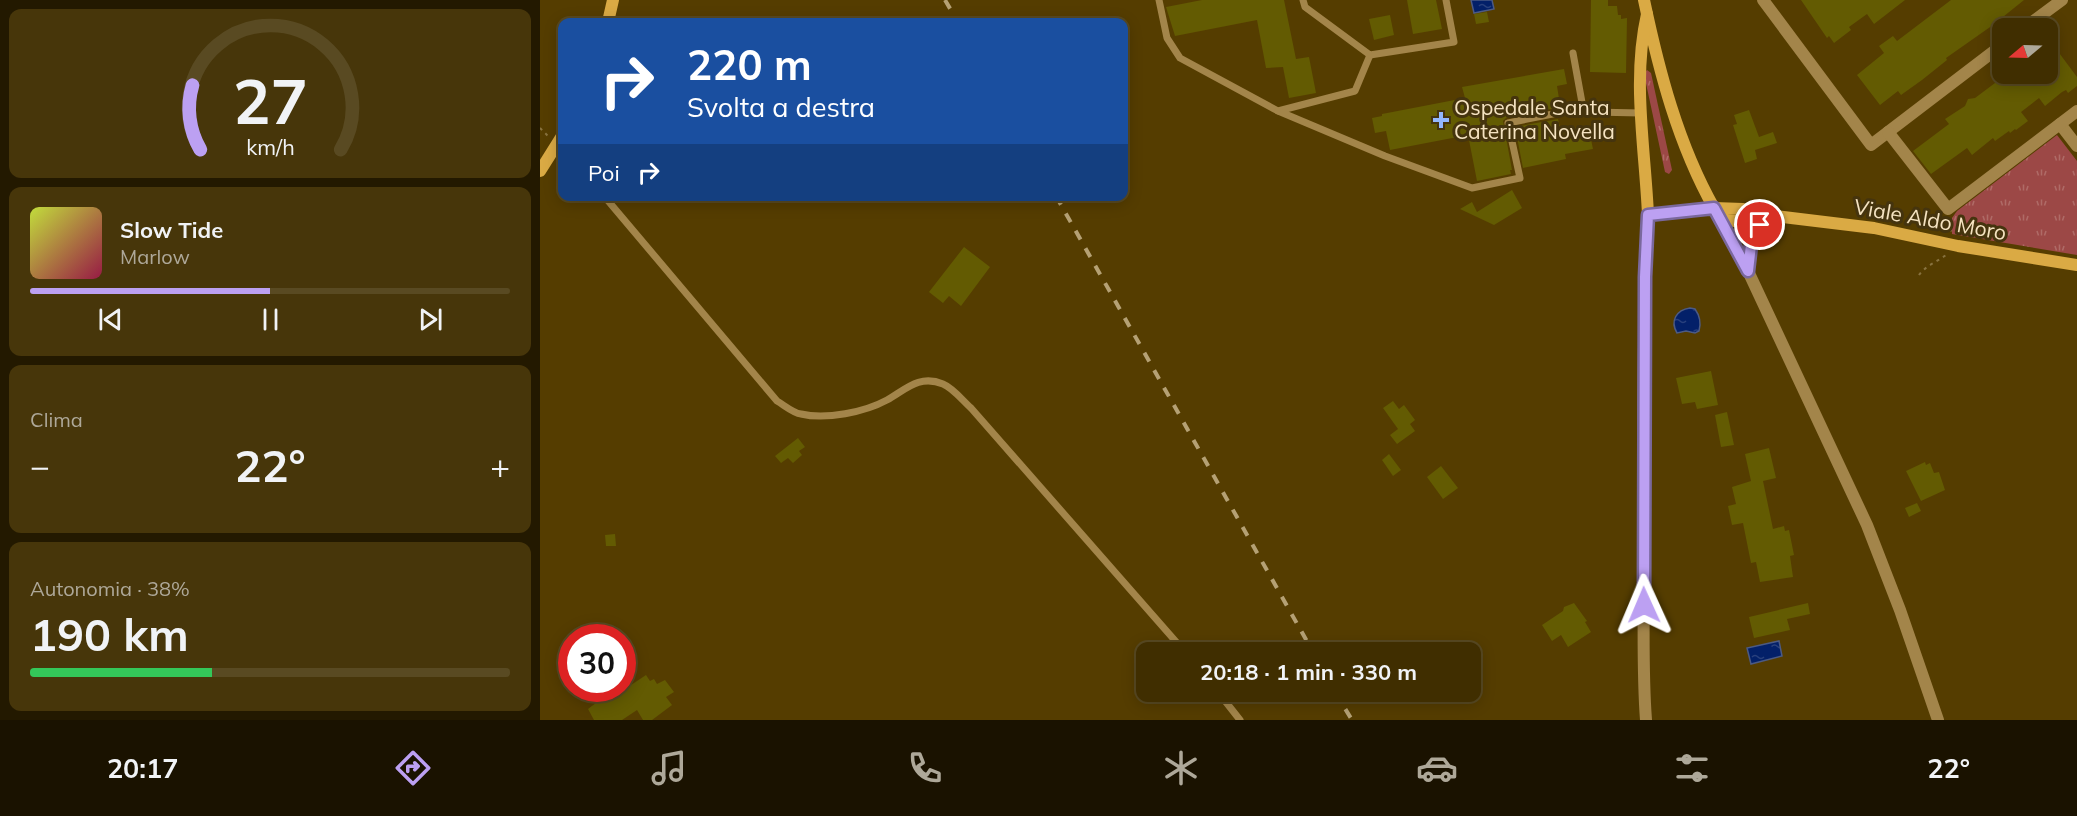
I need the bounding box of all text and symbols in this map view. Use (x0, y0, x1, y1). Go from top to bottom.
north arrow (1992, 18, 2058, 84)
map controls (1992, 18, 2058, 84)
text: 220 m (687, 38, 812, 91)
icon: right (588, 42, 666, 120)
text: 27 (233, 62, 307, 141)
text: Svolta a destra (687, 90, 875, 124)
place label: Ospedale Santa Caterina Novella (1454, 94, 1615, 144)
marker: Ospedale Santa Caterina Novella (1432, 111, 1450, 129)
text: km/h (246, 134, 294, 161)
icon: right (632, 156, 665, 189)
text: Poi (588, 159, 620, 187)
street label: Viale Aldo Moro (1852, 193, 2008, 245)
pin (1734, 199, 1785, 250)
icon: arrive (1743, 208, 1776, 241)
text: Slow Tide (120, 216, 223, 244)
text: Marlow (120, 244, 190, 269)
icon: previous (94, 303, 127, 336)
icon: pause (254, 303, 287, 336)
icon: next (414, 303, 447, 336)
text: Clima (30, 407, 83, 432)
text: 22° (234, 437, 306, 493)
text: − (30, 445, 50, 486)
text: + (490, 445, 510, 486)
position arrow (1612, 573, 1676, 637)
text: Autonomia · 38% (30, 576, 190, 601)
text: 190 km (30, 606, 189, 662)
speed limit sign: 30 (558, 624, 636, 702)
text: 20:18 · 1 min · 330 m (1200, 658, 1417, 686)
icon: directions (392, 747, 434, 789)
icon: music (648, 747, 690, 789)
icon: phone (904, 747, 946, 789)
icon: climate (1160, 747, 1202, 789)
icon: car (1416, 747, 1458, 789)
icon: filters (1671, 747, 1713, 789)
text: 20:17 (107, 751, 178, 785)
text: 22° (1927, 751, 1970, 785)

